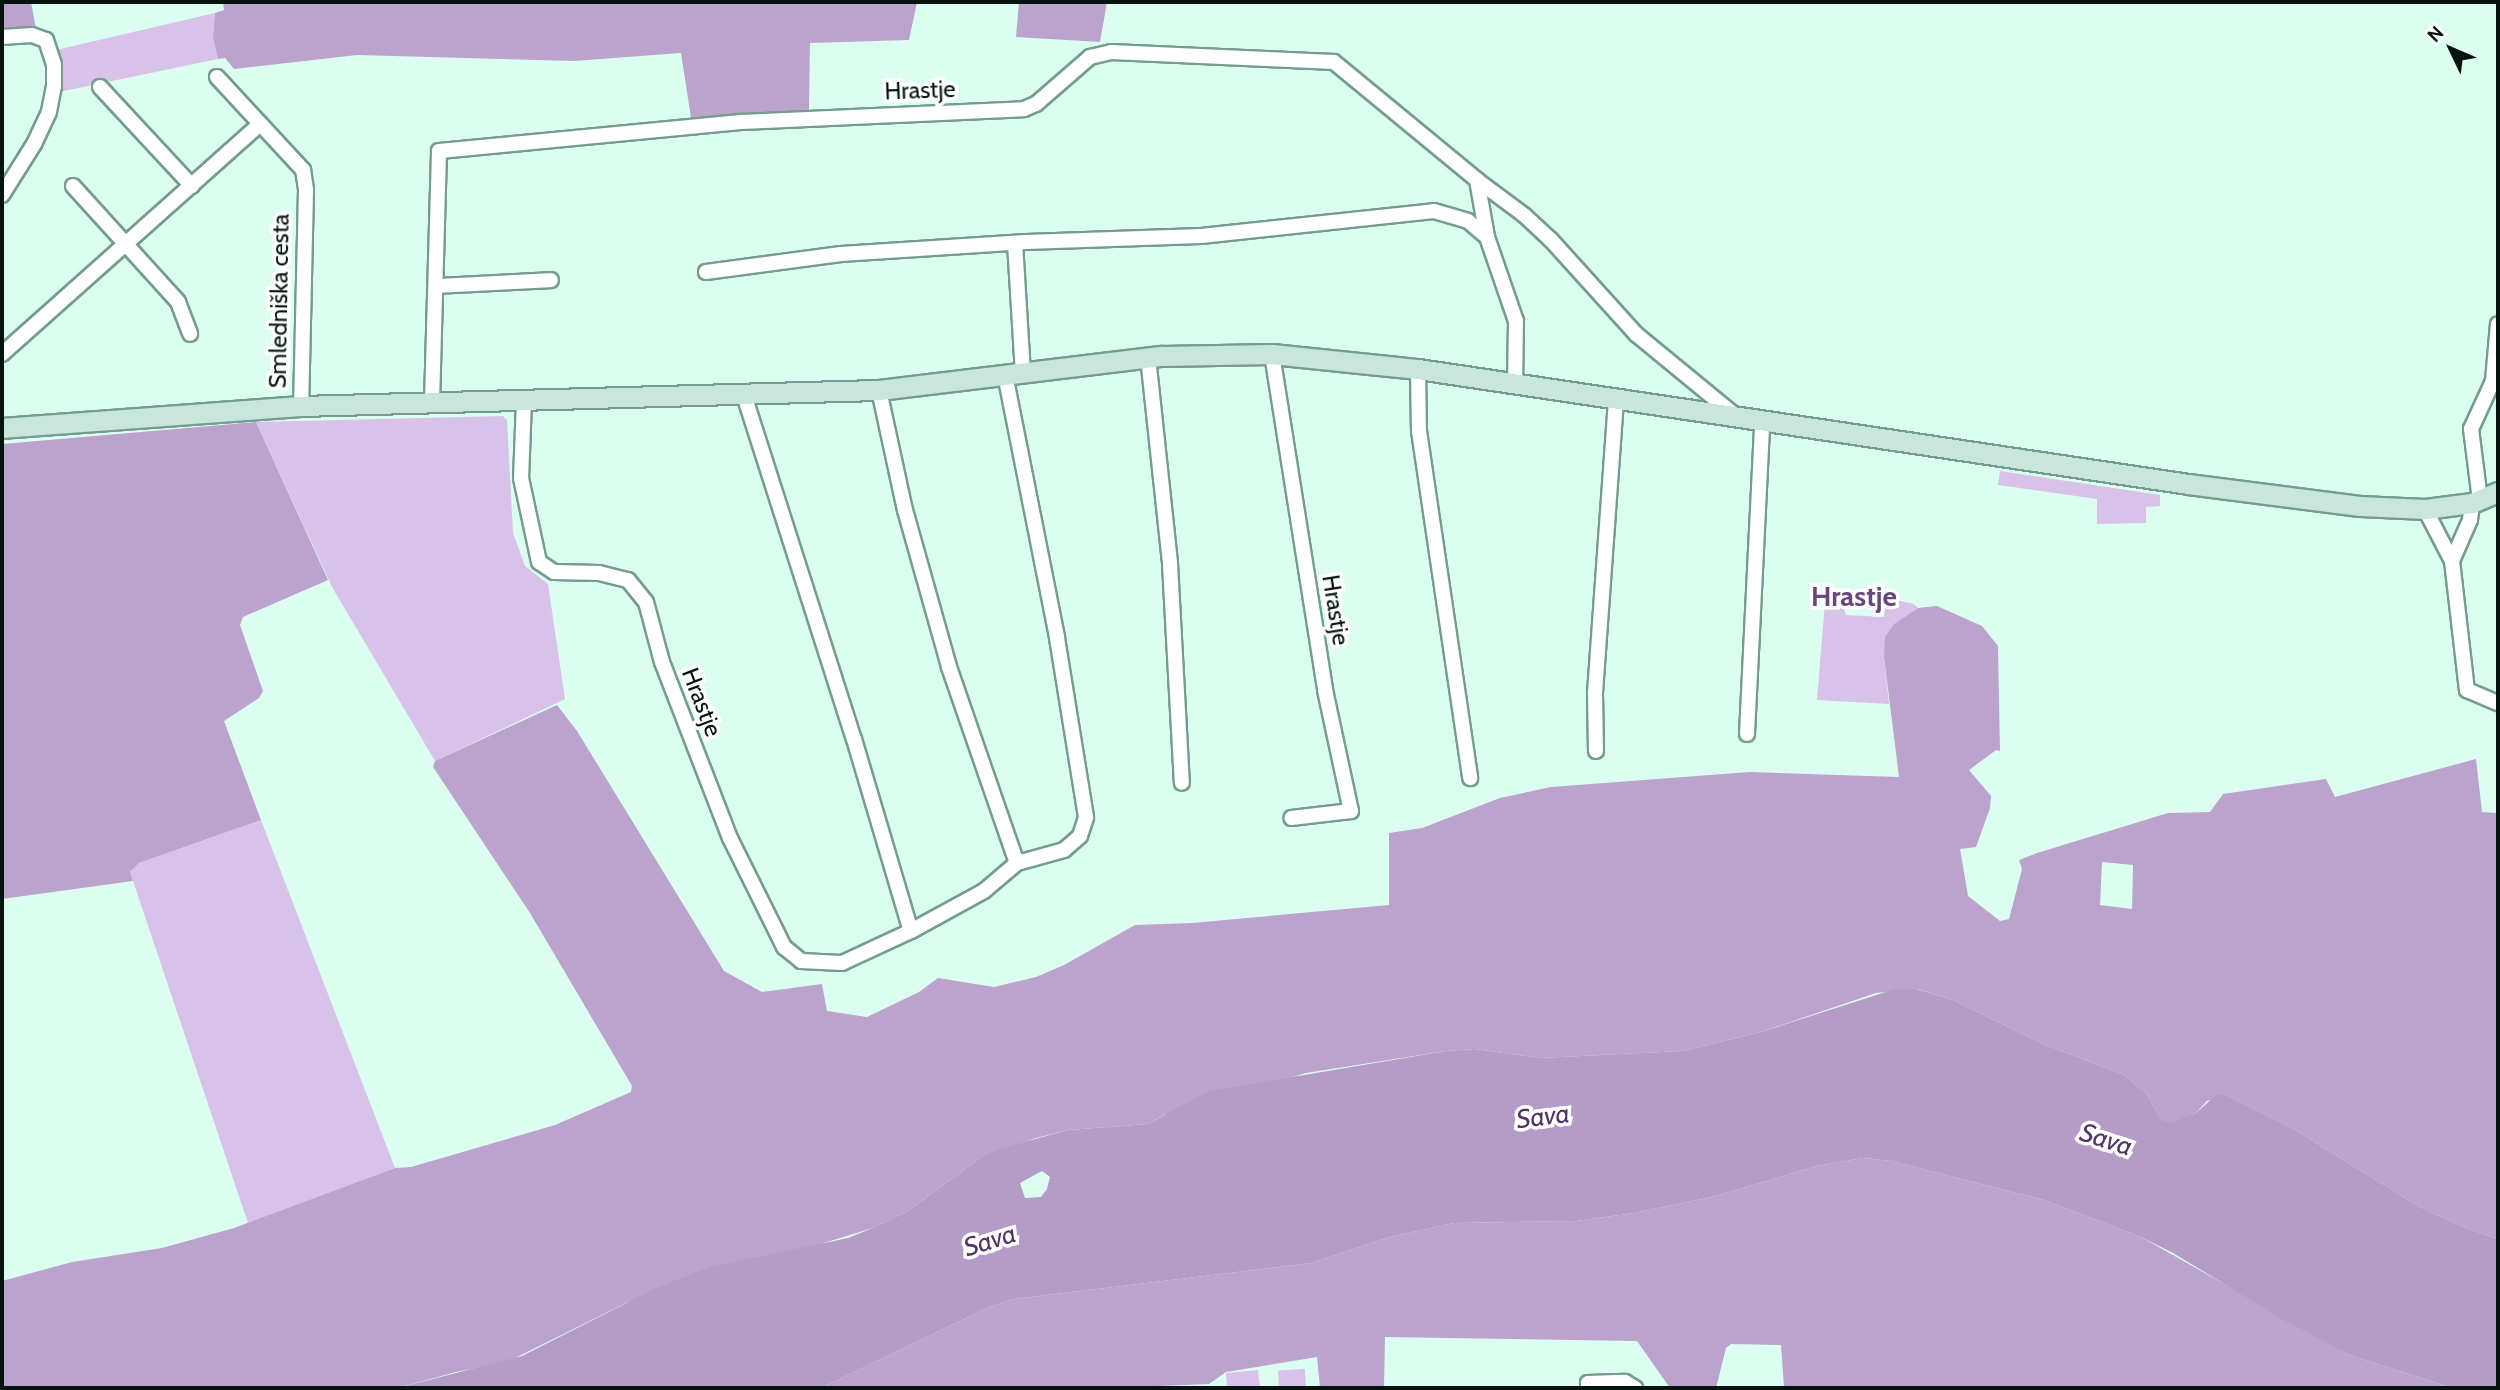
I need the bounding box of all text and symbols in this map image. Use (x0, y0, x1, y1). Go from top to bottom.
north arrow (2416, 14, 2486, 84)
text: N (2423, 21, 2448, 47)
street label: Hrastje (884, 74, 956, 106)
street label: Smledniška cesta (263, 213, 295, 389)
street label: Hrastje (1316, 573, 1356, 647)
district label: Hrastje (1811, 579, 1897, 613)
street label: Hrastje (676, 664, 728, 740)
water label: Sava (1515, 1098, 1571, 1136)
water label: Sava (2076, 1117, 2136, 1163)
water label: Sava (960, 1218, 1020, 1264)

